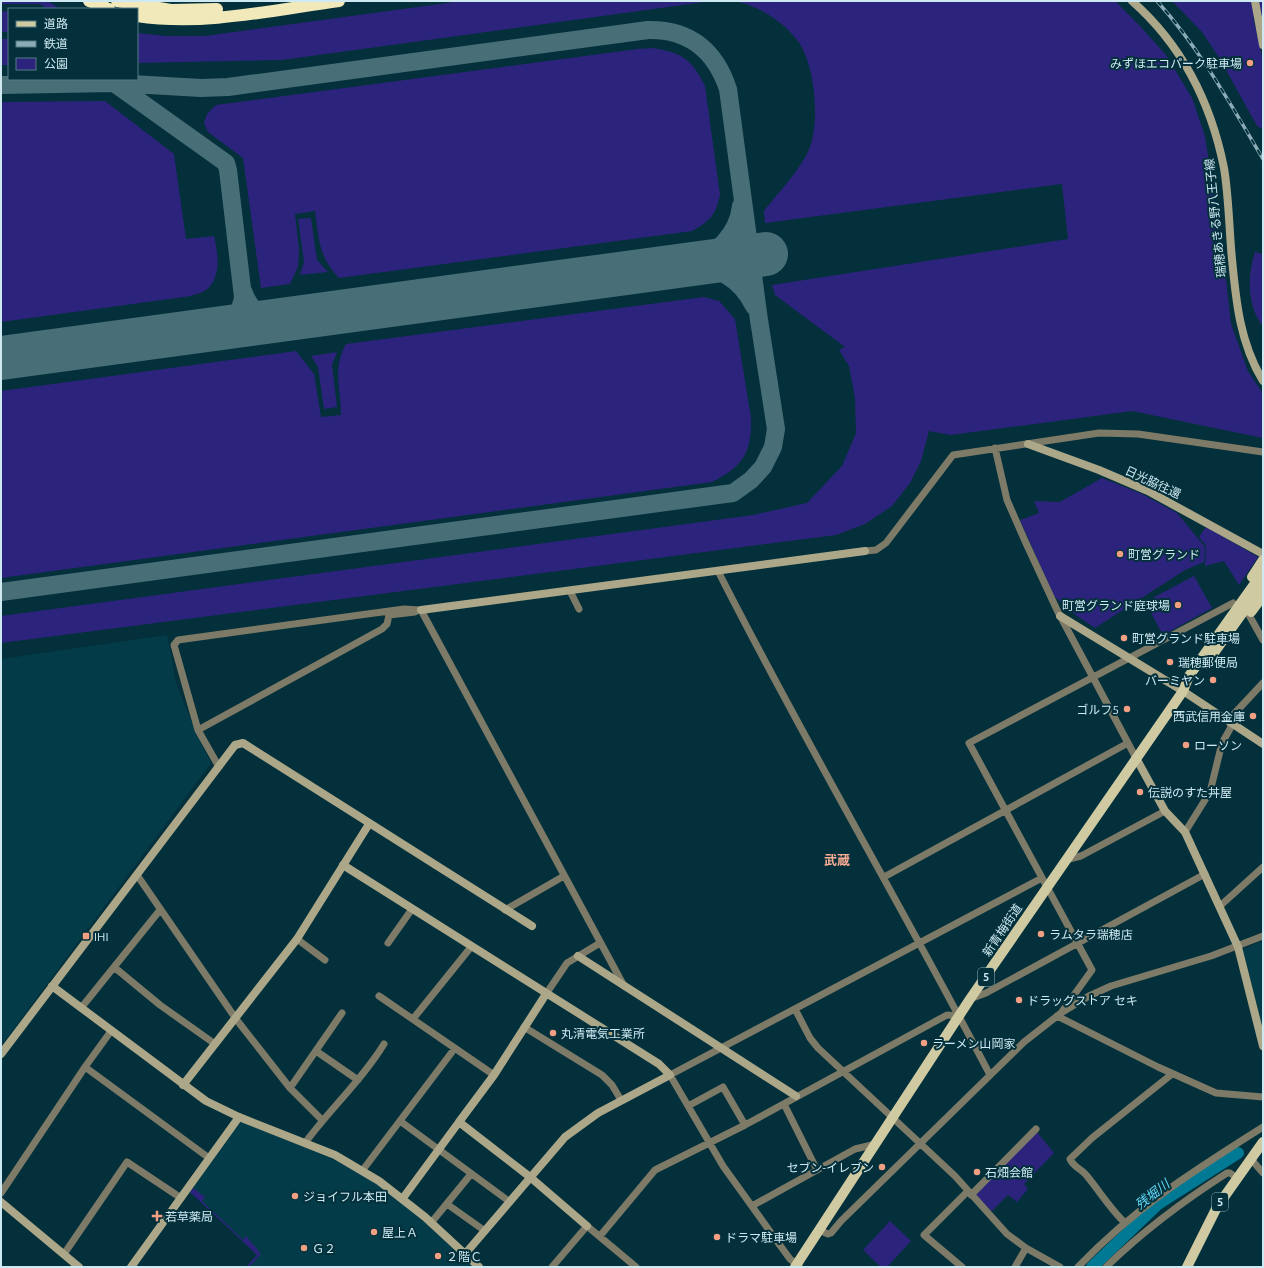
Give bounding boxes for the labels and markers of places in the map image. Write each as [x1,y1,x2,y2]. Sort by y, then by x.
place label: みずほエコパーク駐車場 [1110,57,1242,70]
marker: みずほエコパーク駐車場 [1245,58,1255,68]
place label: 町営グランド [1128,548,1200,561]
marker: 町営グランド [1115,549,1125,559]
place label: 町営グランド庭球場 [1062,599,1170,612]
marker: 町営グランド庭球場 [1173,600,1183,610]
place label: 町営グランド駐車場 [1132,632,1240,645]
marker: 町営グランド駐車場 [1119,633,1129,643]
place label: 瑞穂郵便局 [1178,656,1238,669]
marker: 瑞穂郵便局 [1165,657,1175,667]
place label: バーミヤン [1145,674,1205,687]
marker: バーミヤン [1208,675,1218,685]
place label: ゴルフ5 [1076,703,1119,716]
marker: ゴルフ5 [1122,704,1132,714]
place label: 西武信用金庫 [1173,710,1245,723]
marker: 西武信用金庫 [1248,711,1258,721]
place label: ローソン [1194,739,1242,752]
marker: ローソン [1181,740,1191,750]
place label: 伝説のすた丼屋 [1148,786,1232,799]
marker: 伝説のすた丼屋 [1135,787,1145,797]
place label: ラムタラ瑞穂店 [1049,928,1133,941]
marker: ラムタラ瑞穂店 [1036,929,1046,939]
place label: IHI [94,930,109,943]
marker: IHI [81,931,91,941]
place label: ドラッグストア セキ [1027,994,1138,1007]
marker: ドラッグストア セキ [1014,995,1024,1005]
place label: 丸清電気工業所 [561,1027,645,1040]
marker: 丸清電気工業所 [548,1028,558,1038]
place label: ラーメン山岡家 [932,1037,1016,1050]
marker: ラーメン山岡家 [919,1038,929,1048]
place label: セブン-イレブン [787,1161,874,1174]
marker: セブン-イレブン [877,1162,887,1172]
place label: 石畑会館 [985,1166,1033,1179]
marker: 石畑会館 [972,1167,982,1177]
place label: ジョイフル本田 [303,1190,387,1203]
marker: ジョイフル本田 [290,1191,300,1201]
place label: 若草薬局 [165,1210,213,1223]
marker: 若草薬局 [152,1211,162,1221]
place label: 屋上Ａ [382,1226,418,1239]
marker: 屋上Ａ [369,1227,379,1237]
place label: ドラマ駐車場 [725,1231,797,1244]
marker: ドラマ駐車場 [712,1232,722,1242]
place label: Ｇ２ [312,1242,336,1255]
marker: Ｇ２ [299,1243,309,1253]
place label: ２階Ｃ [446,1250,482,1263]
marker: ２階Ｃ [433,1251,443,1261]

